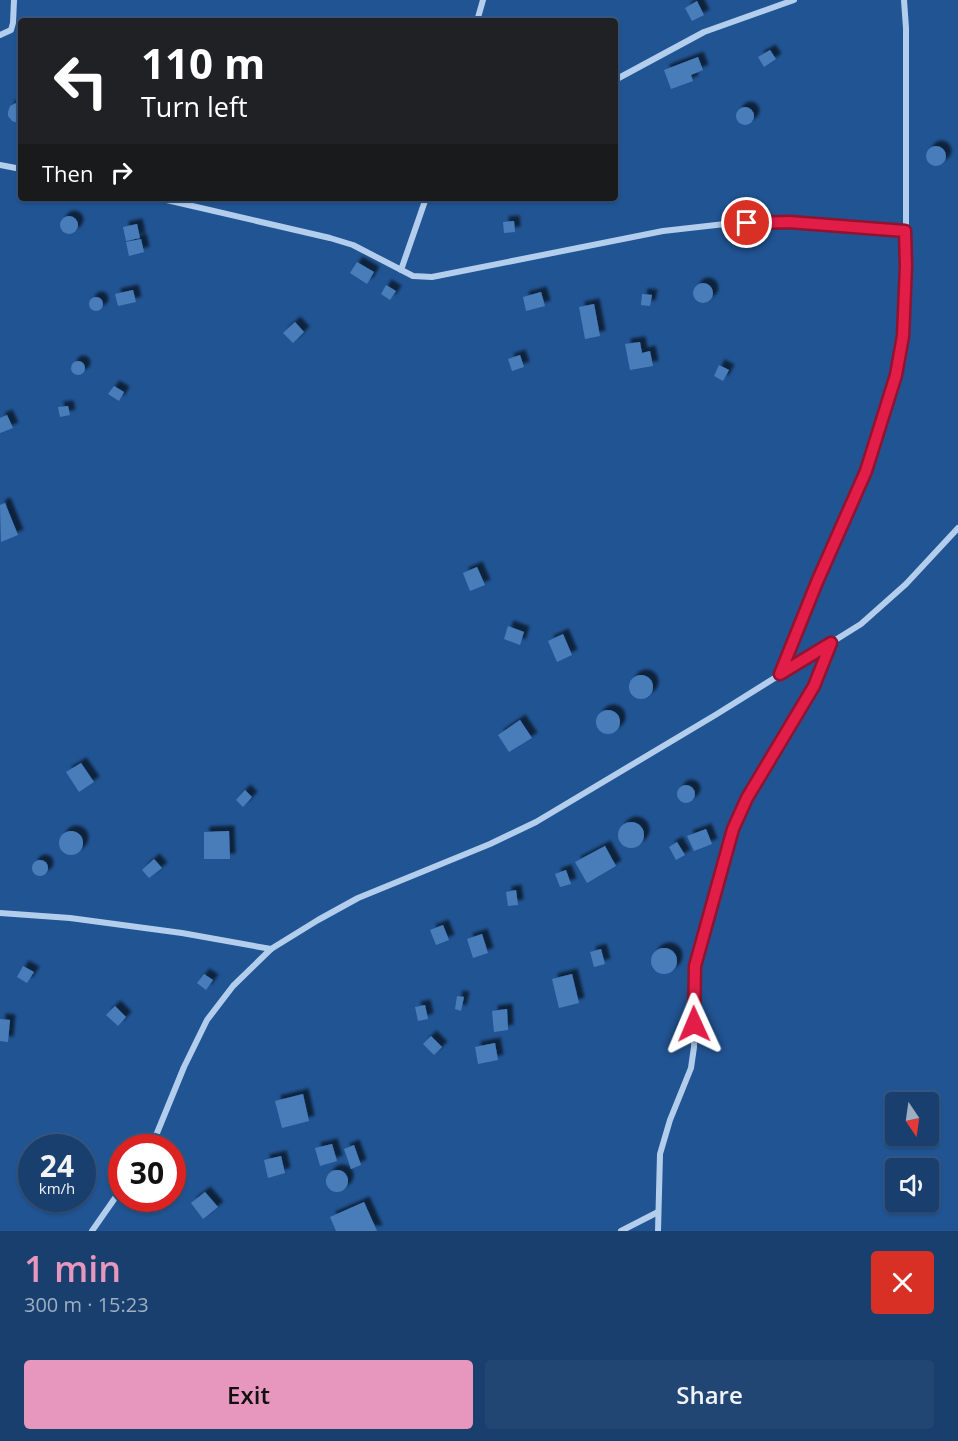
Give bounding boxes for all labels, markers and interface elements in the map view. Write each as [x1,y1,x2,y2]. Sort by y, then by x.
text: 110 m [141,34,265,91]
icon: left [42,42,120,120]
text: Turn left [141,88,248,125]
icon: right [105,156,138,189]
text: Then [42,158,93,188]
pin [721,197,772,248]
icon: arrive [730,206,763,239]
position arrow [662,992,726,1056]
north arrow [885,1092,939,1146]
map controls [885,1092,939,1212]
speed limit sign: 30 [108,1134,186,1212]
text: 24 [40,1145,74,1186]
button: sound [885,1158,939,1212]
text: km/h [39,1178,75,1198]
text: 1 min [24,1244,121,1293]
button: close [871,1251,934,1314]
text: 300 m · 15:23 [24,1291,149,1318]
button: Exit [24,1360,473,1429]
button: Share [485,1360,934,1429]

